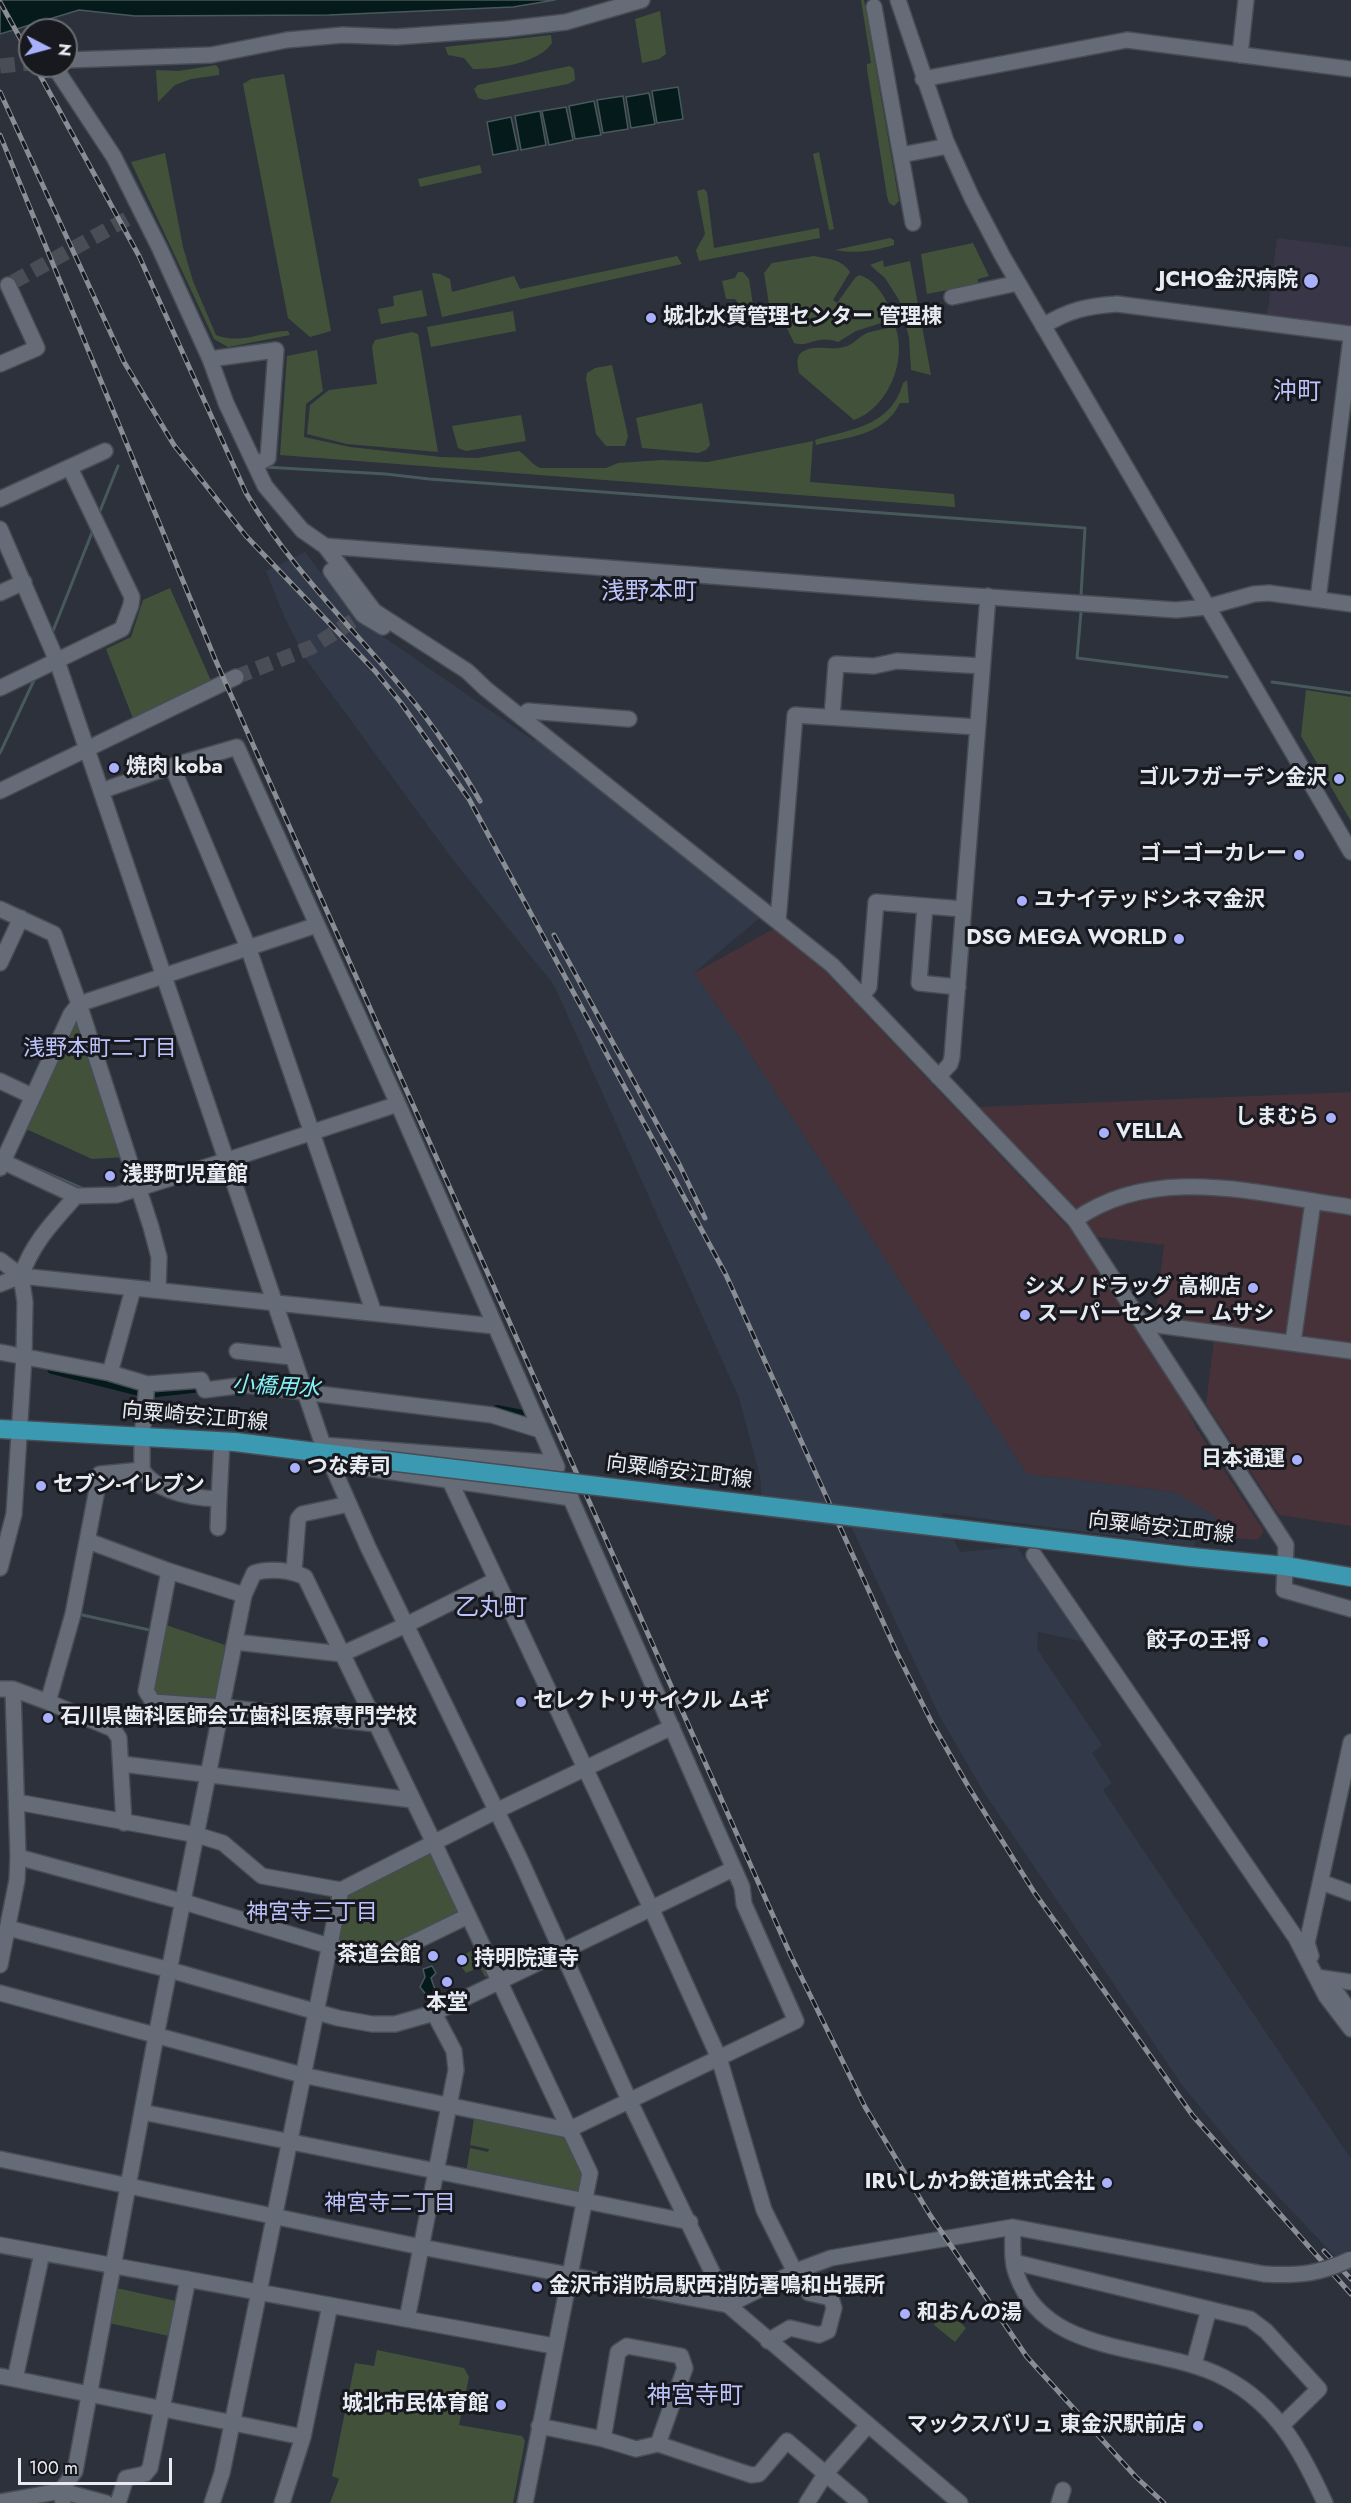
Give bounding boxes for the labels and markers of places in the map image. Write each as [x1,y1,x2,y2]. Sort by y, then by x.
place label: JCHO金沢病院 [1159,268,1298,294]
marker: JCHO金沢病院 [1302,272,1320,290]
place label: 城北水質管理センター 管理棟 [663,305,942,331]
marker: 城北水質管理センター 管理棟 [644,311,658,325]
place label: 焼肉 koba [126,755,223,781]
marker: 焼肉 koba [107,761,121,775]
place label: ゴルフガーデン金沢 [1138,766,1327,792]
marker: ゴルフガーデン金沢 [1332,772,1346,786]
place label: ゴーゴーカレー [1140,842,1287,868]
marker: ゴーゴーカレー [1292,848,1306,862]
place label: ユナイテッドシネマ金沢 [1034,888,1265,914]
marker: ユナイテッドシネマ金沢 [1015,894,1029,908]
place label: DSG MEGA WORLD [966,926,1167,952]
marker: DSG MEGA WORLD [1172,932,1186,946]
place label: しまむら [1235,1105,1319,1131]
marker: しまむら [1324,1111,1338,1125]
place label: VELLA [1116,1120,1182,1146]
marker: VELLA [1097,1126,1111,1140]
place label: 浅野町児童館 [122,1163,248,1189]
marker: 浅野町児童館 [103,1169,117,1183]
place label: シメノドラッグ 高柳店 [1025,1275,1241,1301]
marker: シメノドラッグ 高柳店 [1246,1281,1260,1295]
place label: スーパーセンター ムサシ [1037,1302,1274,1328]
marker: スーパーセンター ムサシ [1018,1308,1032,1322]
place label: 日本通運 [1201,1447,1285,1473]
marker: 日本通運 [1290,1453,1304,1467]
place label: つな寿司 [307,1455,391,1481]
marker: つな寿司 [288,1461,302,1475]
place label: セブン-イレブン [53,1473,205,1499]
marker: セブン-イレブン [34,1479,48,1493]
place label: 餃子の王将 [1146,1629,1251,1655]
marker: 餃子の王将 [1256,1635,1270,1649]
place label: セレクトリサイクル ムギ [533,1689,770,1715]
marker: セレクトリサイクル ムギ [514,1695,528,1709]
place label: 石川県歯科医師会立歯科医療専門学校 [60,1705,417,1731]
marker: 石川県歯科医師会立歯科医療専門学校 [41,1711,55,1725]
place label: 茶道会館 [337,1943,421,1969]
place label: 持明院蓮寺 [474,1947,579,1973]
marker: 茶道会館 [426,1949,440,1963]
marker: 持明院蓮寺 [455,1953,469,1967]
marker: 本堂 [440,1975,454,1989]
place label: 本堂 [426,1991,468,2017]
place label: IRいしかわ鉄道株式会社 [865,2170,1095,2196]
marker: IRいしかわ鉄道株式会社 [1100,2176,1114,2190]
place label: 金沢市消防局駅西消防署鳴和出張所 [549,2274,885,2300]
marker: 金沢市消防局駅西消防署鳴和出張所 [530,2280,544,2294]
place label: 和おんの湯 [917,2301,1022,2327]
marker: 和おんの湯 [898,2307,912,2321]
place label: 城北市民体育館 [342,2392,489,2418]
marker: 城北市民体育館 [494,2398,508,2412]
place label: マックスバリュ 東金沢駅前店 [907,2413,1186,2439]
marker: マックスバリュ 東金沢駅前店 [1191,2419,1205,2433]

